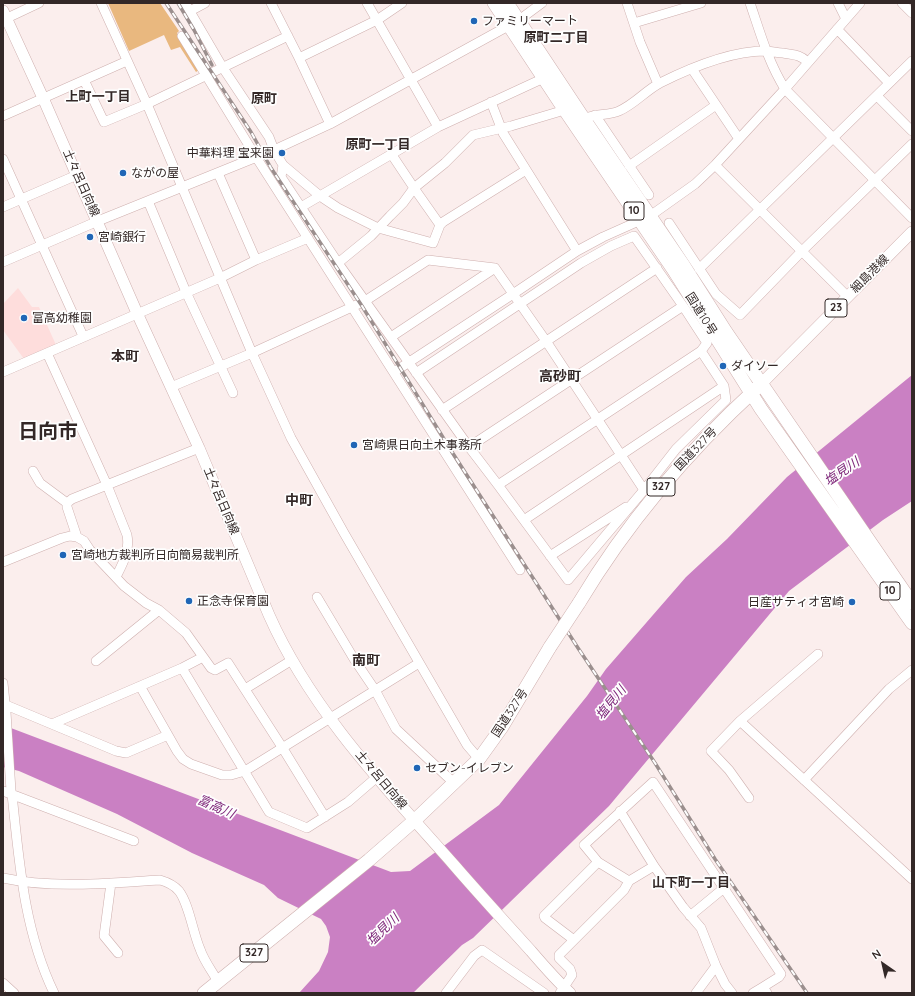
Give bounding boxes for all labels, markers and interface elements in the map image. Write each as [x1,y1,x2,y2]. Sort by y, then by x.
place label: ファミリーマート [482,14,578,28]
marker: ファミリーマート [469,16,479,26]
district label: 原町二丁目 [524,30,588,46]
district label: 上町一丁目 [66,89,130,105]
district label: 原町 [251,91,277,107]
district label: 原町一丁目 [346,137,410,153]
place label: 中華料理 宝来園 [187,146,274,160]
street label: 土々呂日向線 [60,147,102,219]
marker: 中華料理 宝来園 [277,148,287,158]
place label: ながの屋 [131,166,179,180]
marker: ながの屋 [118,168,128,178]
road number: 10 [624,202,644,220]
place label: 宮崎銀行 [98,230,146,244]
marker: 宮崎銀行 [85,232,95,242]
street label: 細島港線 [848,252,892,296]
street label: 国道10号 [682,290,720,338]
road number: 23 [825,299,847,317]
place label: 富高幼稚園 [32,311,92,325]
marker: 富高幼稚園 [19,313,29,323]
district label: 本町 [111,349,139,365]
place label: ダイソー [731,359,779,373]
marker: ダイソー [718,361,728,371]
district label: 高砂町 [539,369,581,385]
district label: 日向市 [18,420,78,444]
street label: 国道327号 [672,424,720,474]
place label: 宮崎県日向土木事務所 [362,438,482,452]
marker: 宮崎県日向土木事務所 [349,440,359,450]
water label: 塩見川 [821,455,863,489]
street label: 土々呂日向線 [200,465,242,537]
road number: 327 [647,478,675,496]
district label: 中町 [285,493,313,509]
place label: 宮崎地方裁判所日向簡易裁判所 [71,548,239,562]
marker: 宮崎地方裁判所日向簡易裁判所 [58,550,68,560]
road number: 10 [880,582,900,600]
place label: 正念寺保育園 [197,594,269,608]
place label: 日産サティオ宮崎 [748,595,844,609]
marker: 正念寺保育園 [184,596,194,606]
marker: 日産サティオ宮崎 [847,597,857,607]
district label: 南町 [352,653,380,669]
water label: 塩見川 [593,683,629,723]
street label: 国道327号 [489,686,531,740]
street label: 土々呂日向線 [352,748,410,812]
place label: セブン-イレブン [425,761,514,775]
marker: セブン-イレブン [412,763,422,773]
water label: 富高川 [195,792,237,822]
district label: 山下町一丁目 [652,875,730,891]
water label: 塩見川 [364,911,402,949]
road number: 327 [240,944,268,962]
north arrow [863,944,903,984]
text: N [869,946,884,962]

